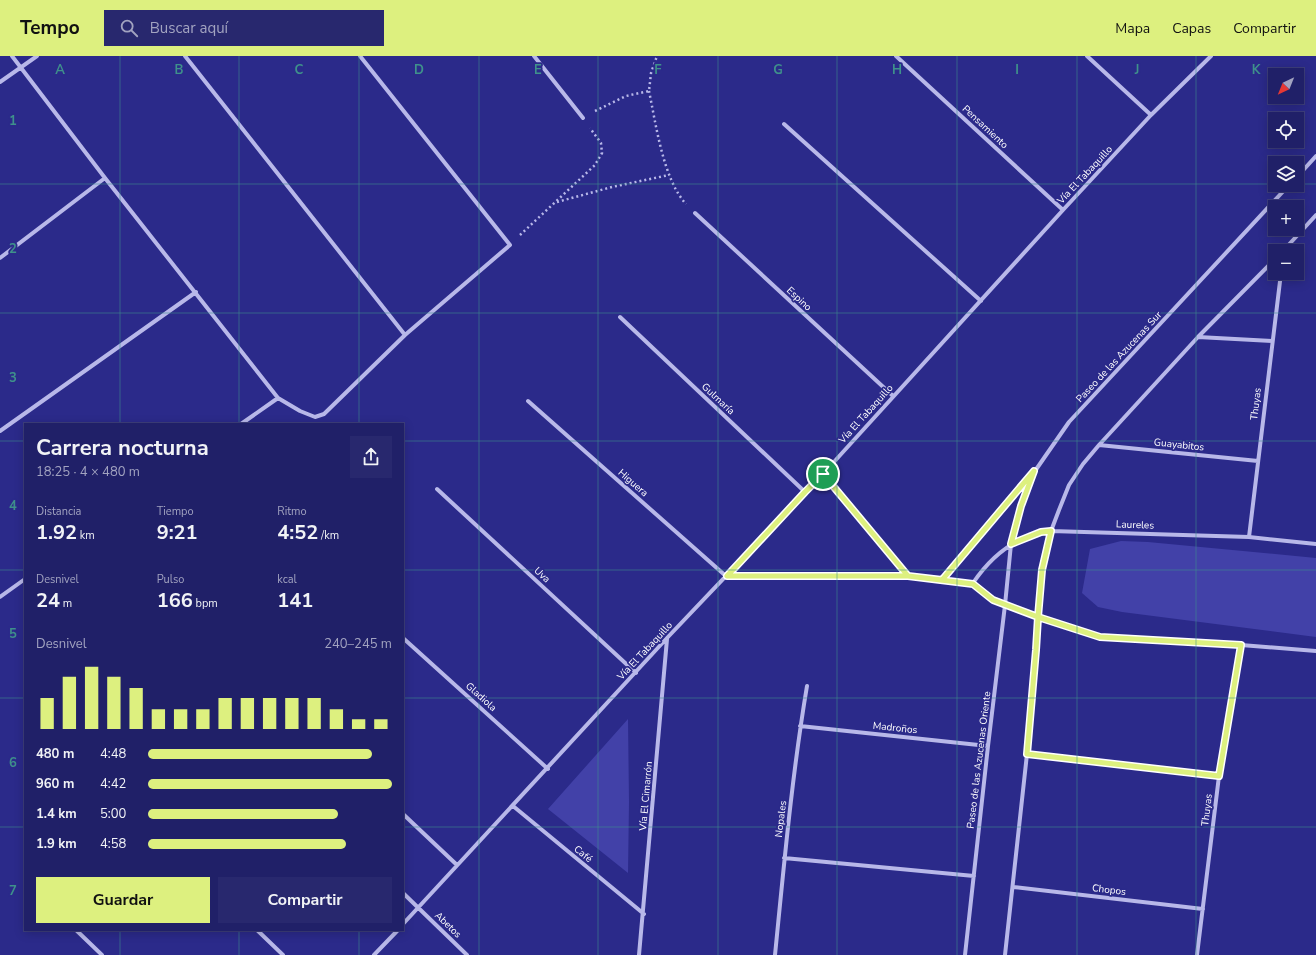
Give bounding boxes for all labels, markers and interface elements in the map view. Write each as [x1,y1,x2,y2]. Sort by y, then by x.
search box [104,10,384,46]
text: Tempo [20,15,80,41]
icon: search [118,17,140,39]
text: Buscar aquí [150,18,228,38]
text: Mapa [1115,19,1150,38]
text: Capas [1172,19,1211,38]
text: Compartir [1233,19,1296,38]
text: A [55,61,65,79]
text: B [175,61,184,79]
text: C [295,61,304,79]
text: D [414,61,424,79]
text: E [534,61,542,79]
text: F [654,61,662,79]
text: G [773,61,783,79]
text: H [892,61,902,79]
text: I [1015,61,1019,79]
text: J [1134,61,1139,79]
text: K [1252,61,1261,79]
north arrow [1268,68,1304,104]
map controls [1268,68,1304,280]
street label: Pensamiento [959,102,1011,152]
text: 1 [9,112,17,130]
button: locate [1268,112,1304,148]
street label: Vía El Tabaquillo [1054,142,1116,208]
button: layers [1268,156,1304,192]
button: + [1268,200,1304,236]
text: 2 [9,240,17,258]
button: − [1268,244,1304,280]
street label: Espino [783,284,815,315]
street label: Paseo de las Azucenas Sur [1073,308,1165,406]
text: 3 [9,369,17,387]
street label: Gulmaría [698,380,738,418]
street label: Vía El Tabaquillo [835,381,897,447]
street label: Thuyas [1247,387,1265,421]
text: Carrera nocturna [36,433,209,463]
street label: Guayabitos [1153,435,1205,455]
button: share [350,436,392,478]
pin [806,457,840,491]
text: 18:25 · 4 × 480 m [36,463,140,481]
icon: arrive [812,463,834,485]
street label: Higuera [615,466,651,500]
text: 4 [9,497,17,515]
text: Distancia [36,504,81,519]
text: Tiempo [157,504,194,519]
text: Ritmo [277,504,307,519]
street label: Laureles [1116,517,1155,533]
text: 1.92 [36,519,77,546]
text: 9:21 [157,519,198,546]
text: 4:52 [277,519,318,546]
text: km [77,528,95,543]
text: /km [318,528,339,543]
street label: Uva [531,564,553,586]
text: Desnivel [36,572,79,587]
text: Pulso [157,572,184,587]
text: kcal [277,572,297,587]
text: 24 [36,587,60,614]
text: 166 [157,587,193,614]
text: 141 [277,587,313,614]
text: m [60,596,72,611]
text: bpm [193,596,218,611]
street label: Vía El Tabaquillo [614,618,676,684]
text: 5 [9,625,17,643]
text: Desnivel [36,635,87,653]
text: 240–245 m [324,635,392,653]
street label: Gladiola [462,679,500,715]
street label: Paseo de las Azucenas Oriente [964,691,994,829]
street label: Madroños [872,719,918,737]
text: 480 m [36,745,74,763]
text: 4:48 [100,745,126,763]
text: 6 [9,754,17,772]
street label: Vía El Cimarrón [636,761,656,832]
text: 960 m [36,775,74,793]
text: 4:42 [100,775,126,793]
street label: Thuyas [1198,793,1216,827]
street label: Nopales [772,800,790,838]
text: 1.4 km [36,805,77,823]
text: 5:00 [100,805,126,823]
text: 1.9 km [36,835,77,853]
text: 4:58 [100,835,126,853]
street label: Café [571,842,595,866]
button: Guardar [36,877,210,923]
button: Compartir [218,877,392,923]
street label: Chopos [1091,881,1127,899]
text: 7 [9,882,17,900]
street label: Abetos [432,909,465,941]

